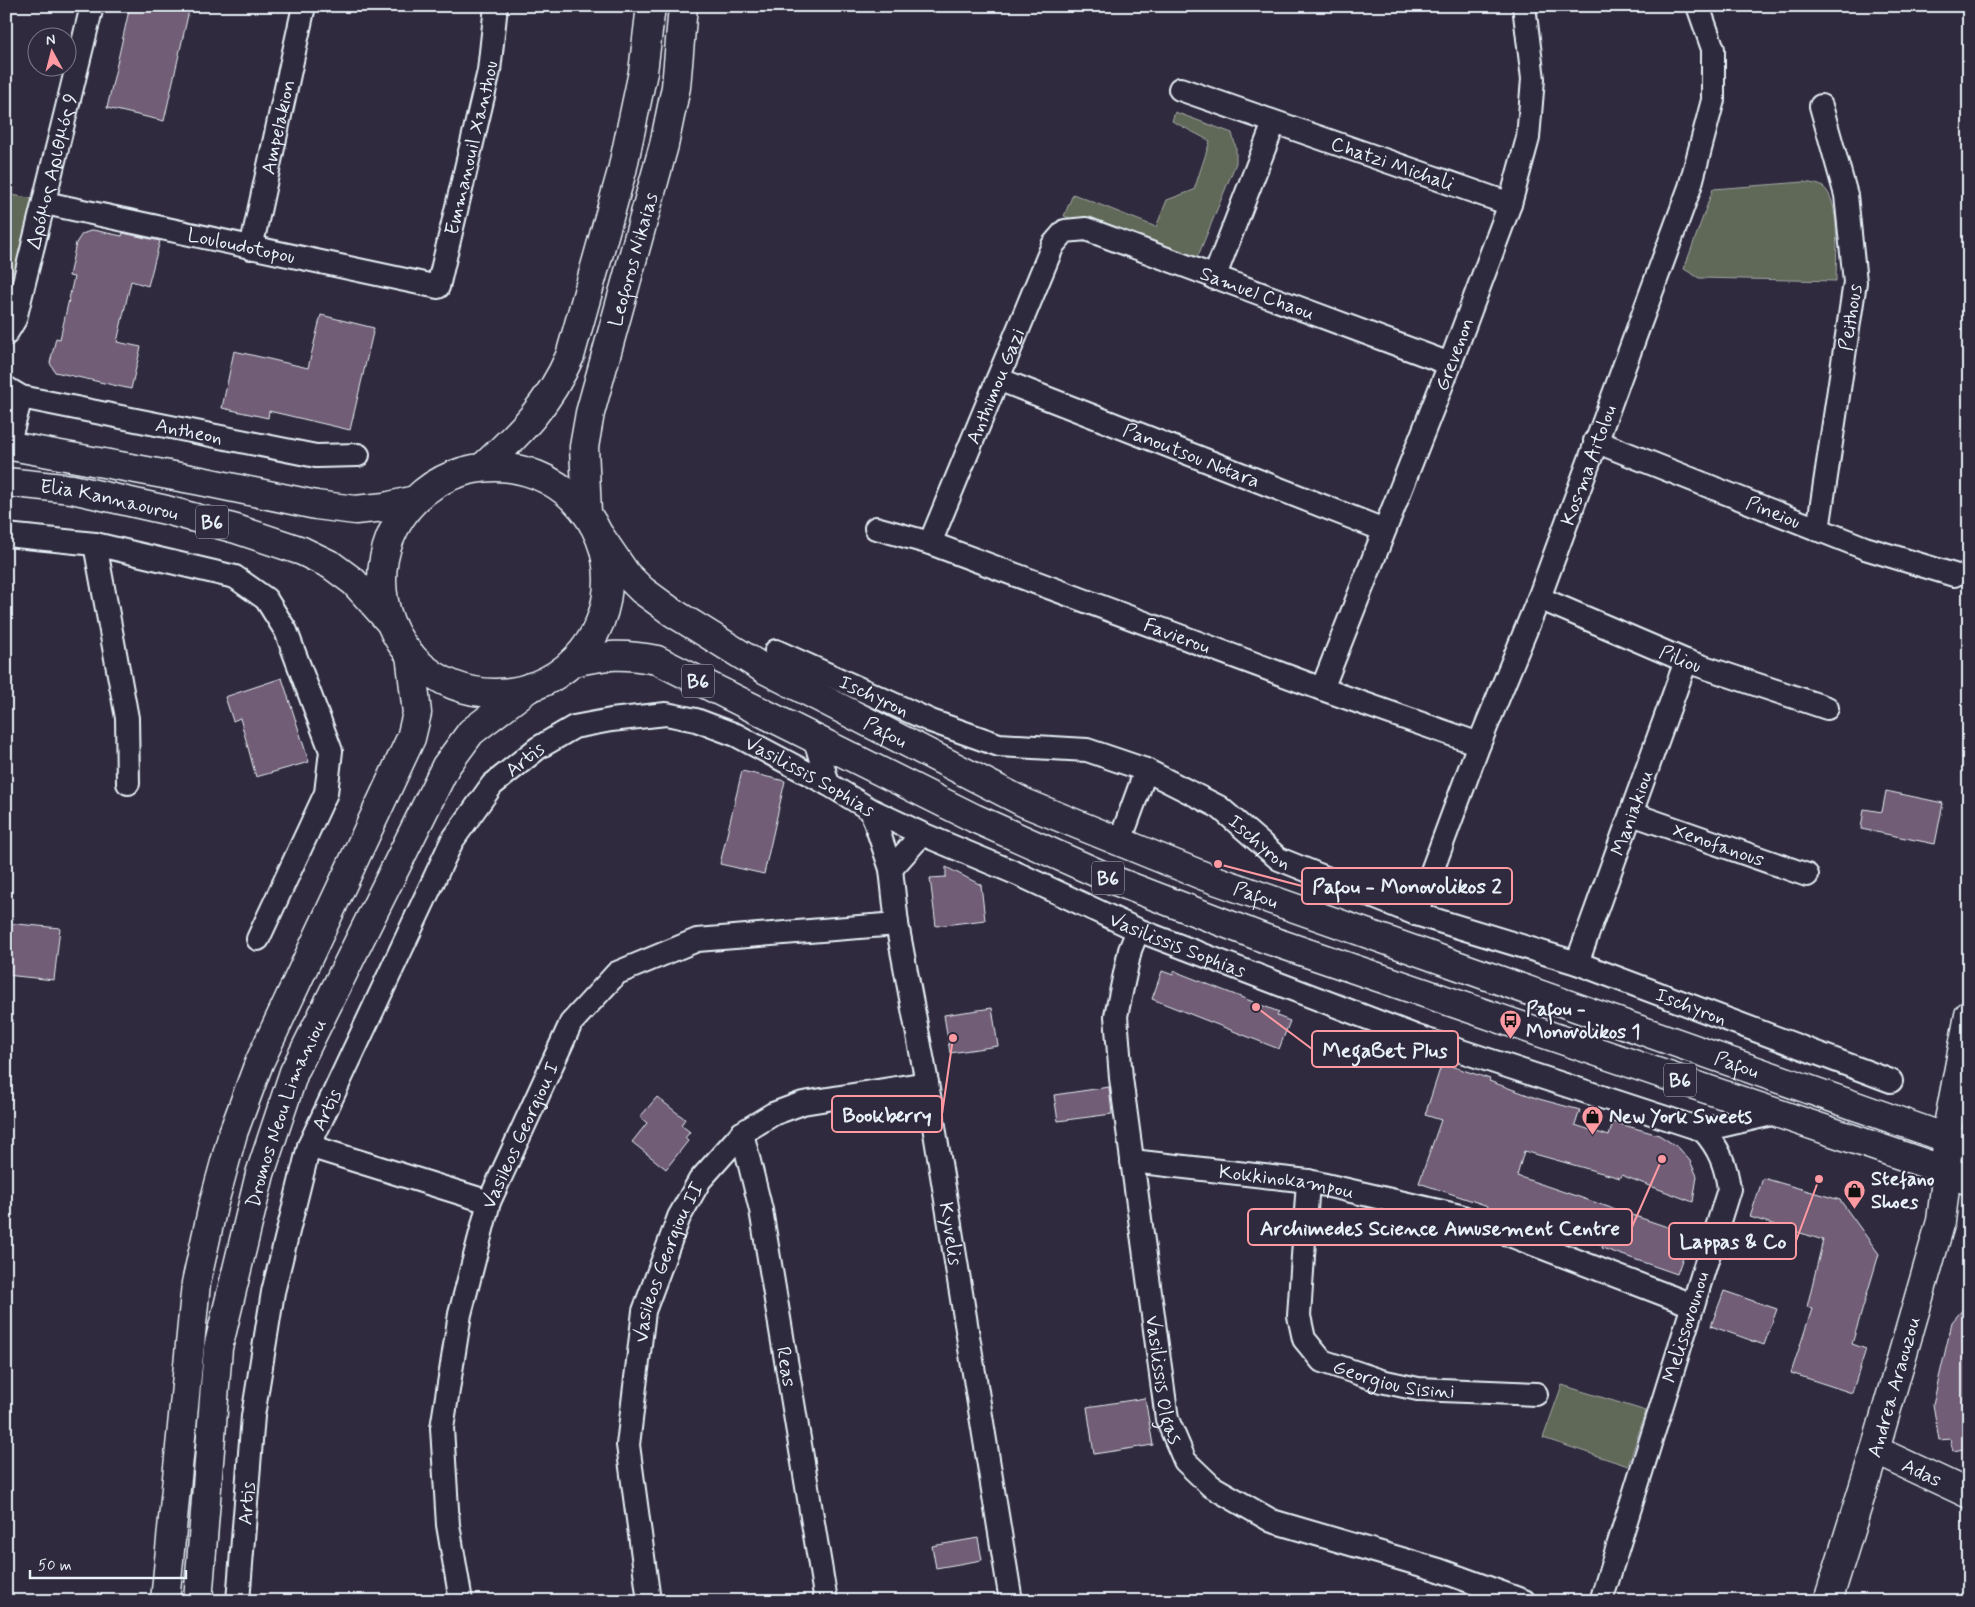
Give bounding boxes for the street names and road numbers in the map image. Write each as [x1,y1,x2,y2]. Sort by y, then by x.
street label: Emmanouil Xanthou [439,60,505,238]
street label: Ampelakion [256,77,302,177]
street label: Δρόμος Αριθμός 9 [21,91,85,252]
street label: Chatzi Michali [1327,131,1457,198]
street label: Leoforos Nikaias [602,189,665,330]
street label: Louloudotopou [185,222,298,271]
street label: Samuel Chaou [1196,260,1318,328]
street label: Peithous [1833,282,1870,353]
street label: Grevenon [1429,314,1481,395]
street label: Anthimou Gazi [960,324,1032,449]
street label: Kosma Aitolou [1555,401,1624,529]
street label: Antheon [153,412,225,452]
street label: Panoutsou Notara [1119,417,1264,495]
street label: Elia Kannaourou [39,474,182,528]
street label: Pineiou [1742,490,1804,536]
road number: B6 [196,506,228,538]
street label: Favierou [1140,612,1214,661]
street label: Piliou [1655,639,1705,680]
road number: B6 [682,664,714,698]
street label: Ischyron [835,669,913,724]
street label: Pafou [859,710,911,755]
street label: Vasilissis Sophias [740,730,880,824]
street label: Artis [500,736,551,784]
street label: Maniakiou [1605,766,1661,860]
street label: Ischyron [1222,809,1294,877]
street label: Xenofanous [1669,817,1768,874]
road number: B6 [1092,861,1124,894]
street label: Pafou [1230,875,1281,916]
street label: Vasilissis Sophias [1104,906,1250,985]
street label: Ischyron [1651,982,1730,1033]
street label: Dromos Neou Limaniou [240,1014,334,1210]
street label: Pafou [1711,1045,1762,1086]
street label: Vasileos Georgiou I [476,1058,566,1214]
road number: B6 [1664,1064,1696,1096]
street label: Artis [306,1085,349,1135]
street label: Kokkinokampou [1217,1159,1357,1206]
street label: Vasileos Georgiou II [628,1177,711,1344]
street label: Kyvelis [932,1200,968,1268]
street label: Melissovounou [1657,1268,1716,1386]
street label: Andrea Araouzou [1861,1313,1928,1461]
street label: Vasilissis Olgas [1138,1314,1188,1449]
street label: Reas [769,1345,802,1389]
street label: Georgiou Sisini [1329,1354,1455,1406]
street label: Adas [1897,1452,1946,1494]
street label: Artis [232,1481,263,1526]

